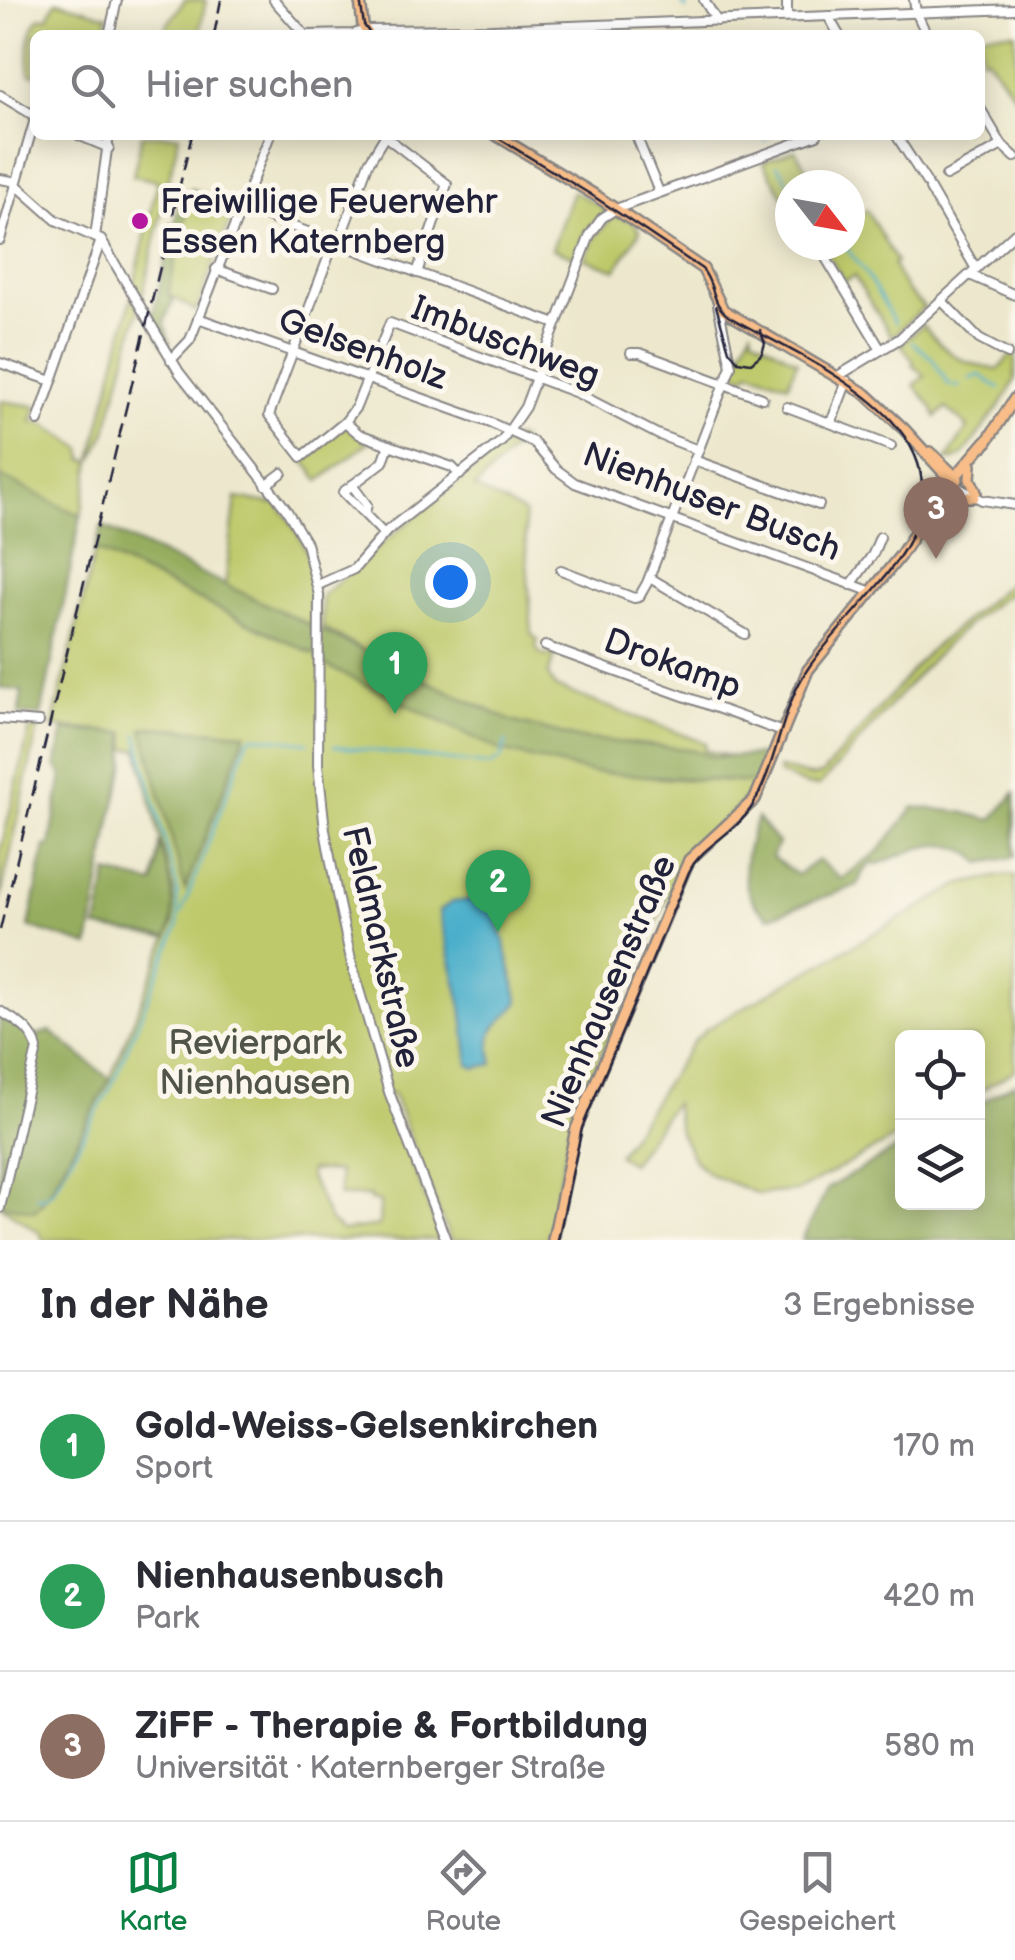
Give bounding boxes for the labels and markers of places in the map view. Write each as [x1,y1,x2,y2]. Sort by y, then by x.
place label: Freiwillige Feuerwehr Essen Katernberg [160,181,498,264]
marker: Freiwillige Feuerwehr Essen Katernberg [129,210,151,232]
pin: 3 [904,476,968,559]
pin: 1 [362,632,428,714]
pin: 2 [466,850,530,932]

